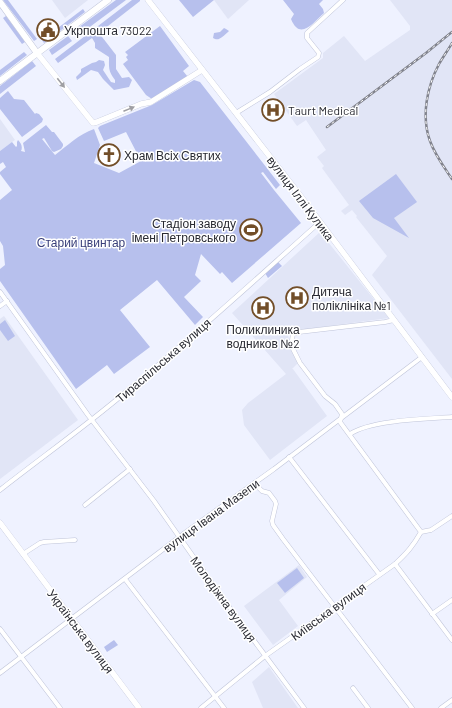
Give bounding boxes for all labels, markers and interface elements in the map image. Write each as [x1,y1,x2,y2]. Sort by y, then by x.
public building icon: Укрпошта 73022 [35,17,61,43]
place label: Укрпошта 73022 [64,23,152,38]
one-way arrow [57,78,66,89]
hospital icon: Taurt Medical [260,97,286,123]
place label: Taurt Medical [288,103,358,117]
one-way arrow [123,106,135,112]
church icon: Храм Всіх Святих [96,142,122,168]
place label: Храм Всіх Святих [124,148,221,163]
street label: вулиця Іллі Кулика [264,153,338,244]
place label: Стадіон заводу імені Петровського [132,216,236,245]
sports icon: Стадіон заводу імені Петровського [238,217,264,243]
park label: Старий цвинтар [37,235,126,250]
place label: Дитяча поліклініка №1 [312,284,391,312]
hospital icon: Дитяча поліклініка №1 [284,285,310,311]
hospital icon: Поликлиника водников №2 [250,295,276,321]
street label: Тираспільська вулиця [113,315,214,406]
place label: Поликлиника водников №2 [226,322,300,351]
street label: вулиця Івана Мазепи [160,475,262,555]
street label: Молодіжна вулиця [187,553,260,645]
street label: Київська вулиця [288,579,369,644]
street label: Українська вулиця [44,586,117,676]

